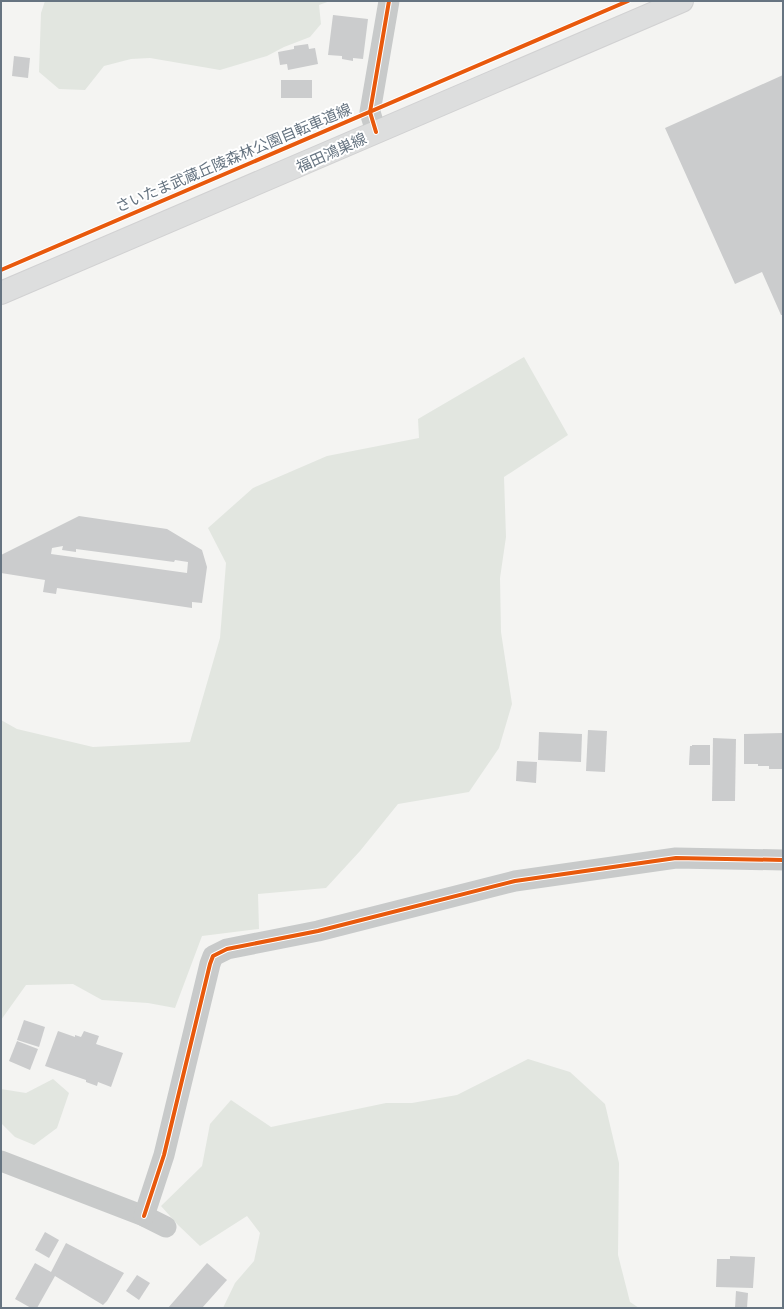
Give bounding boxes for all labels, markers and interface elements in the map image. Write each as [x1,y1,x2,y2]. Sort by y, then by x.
street label: さいたま武蔵丘陵森林公園自転車道線 [112,99,354,215]
street label: 福田鴻巣線 [293,129,369,175]

